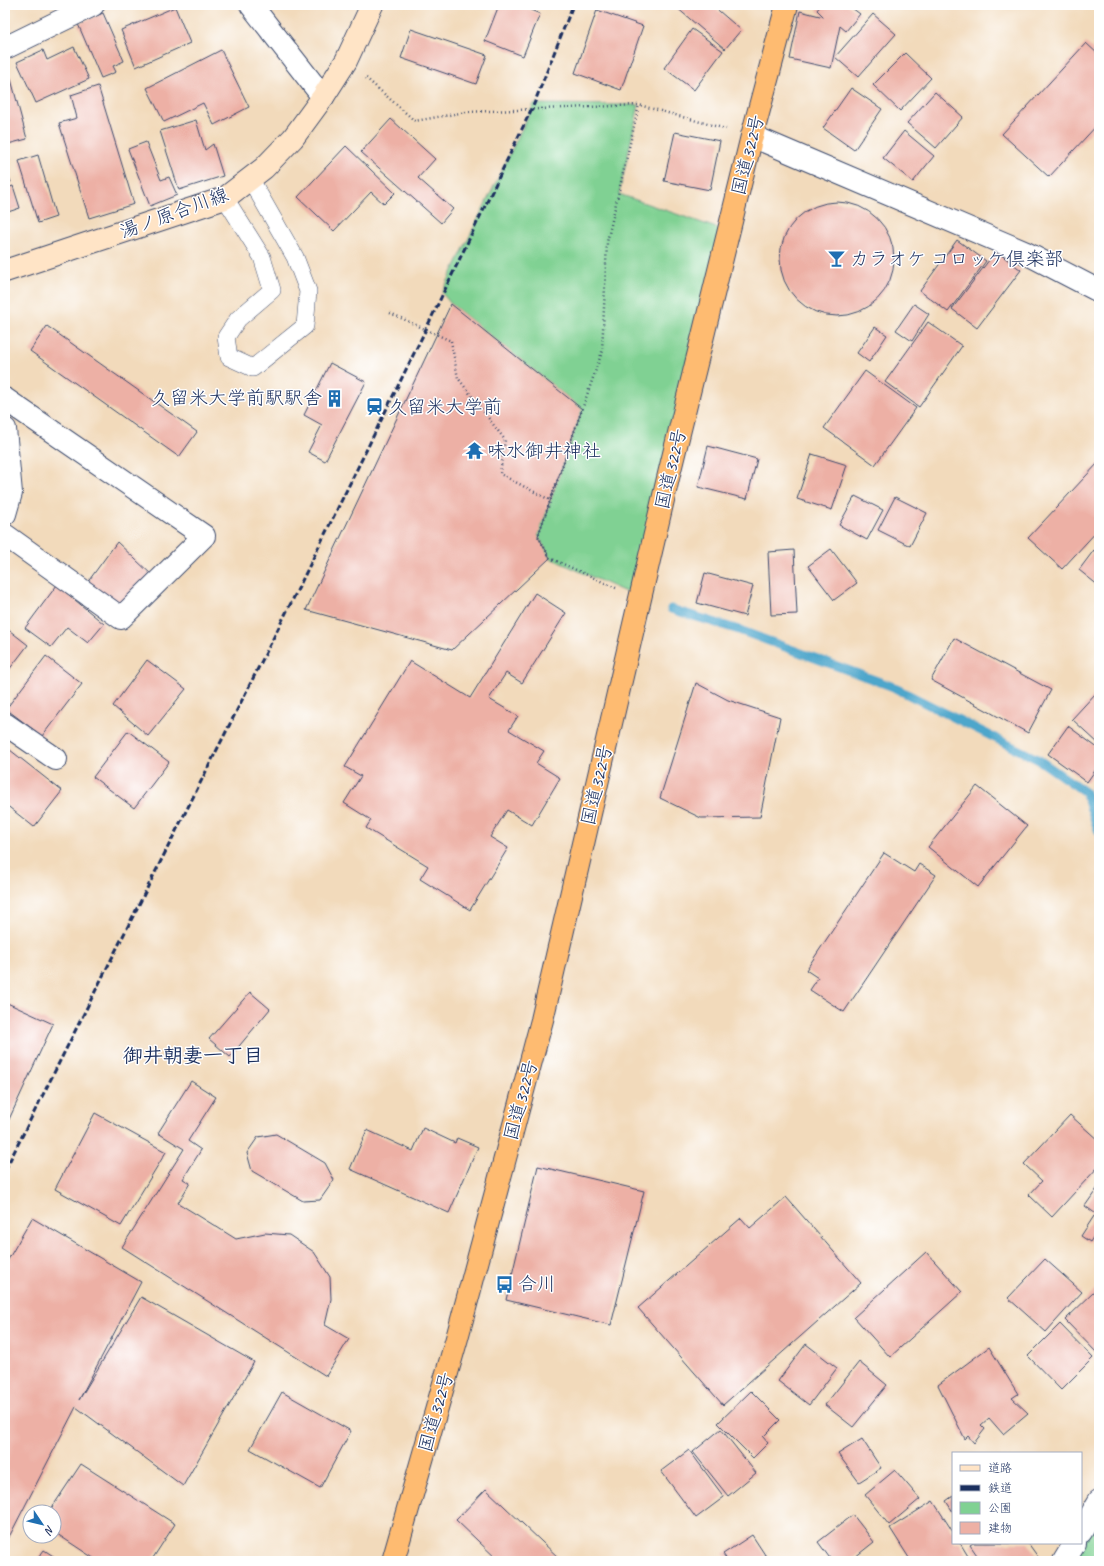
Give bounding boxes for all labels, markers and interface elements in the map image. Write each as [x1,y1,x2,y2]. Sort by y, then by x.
street label: 国道322号 [726,112,770,198]
street label: 湯ノ原合川線 [116,182,232,244]
place label: カラオケ コロッケ倶楽部 [850,247,1064,271]
bar icon: カラオケ コロッケ倶楽部 [827,249,847,269]
place label: 久留米大学前駅駅舎 [151,386,322,410]
building icon: 久留米大学前駅駅舎 [325,388,345,408]
place label: 久留米大学前 [388,395,502,419]
station icon: 久留米大学前 [365,397,385,417]
street label: 国道322号 [650,426,692,512]
place label: 味水御井神社 [487,439,601,463]
temple icon: 味水御井神社 [464,441,484,461]
street label: 国道322号 [576,742,618,828]
district label: 御井朝妻一丁目 [123,1043,263,1068]
street label: 国道322号 [499,1057,543,1143]
place label: 合川 [518,1272,556,1296]
bus stop icon: 合川 [495,1274,515,1294]
street label: 国道322号 [413,1369,459,1455]
legend [952,1452,1082,1544]
text: 道路 [988,1460,1012,1476]
text: 鉄道 [988,1480,1012,1496]
text: 公園 [988,1500,1012,1516]
north arrow [22,1504,62,1544]
text: 建物 [988,1520,1012,1536]
text: N [41,1523,58,1538]

